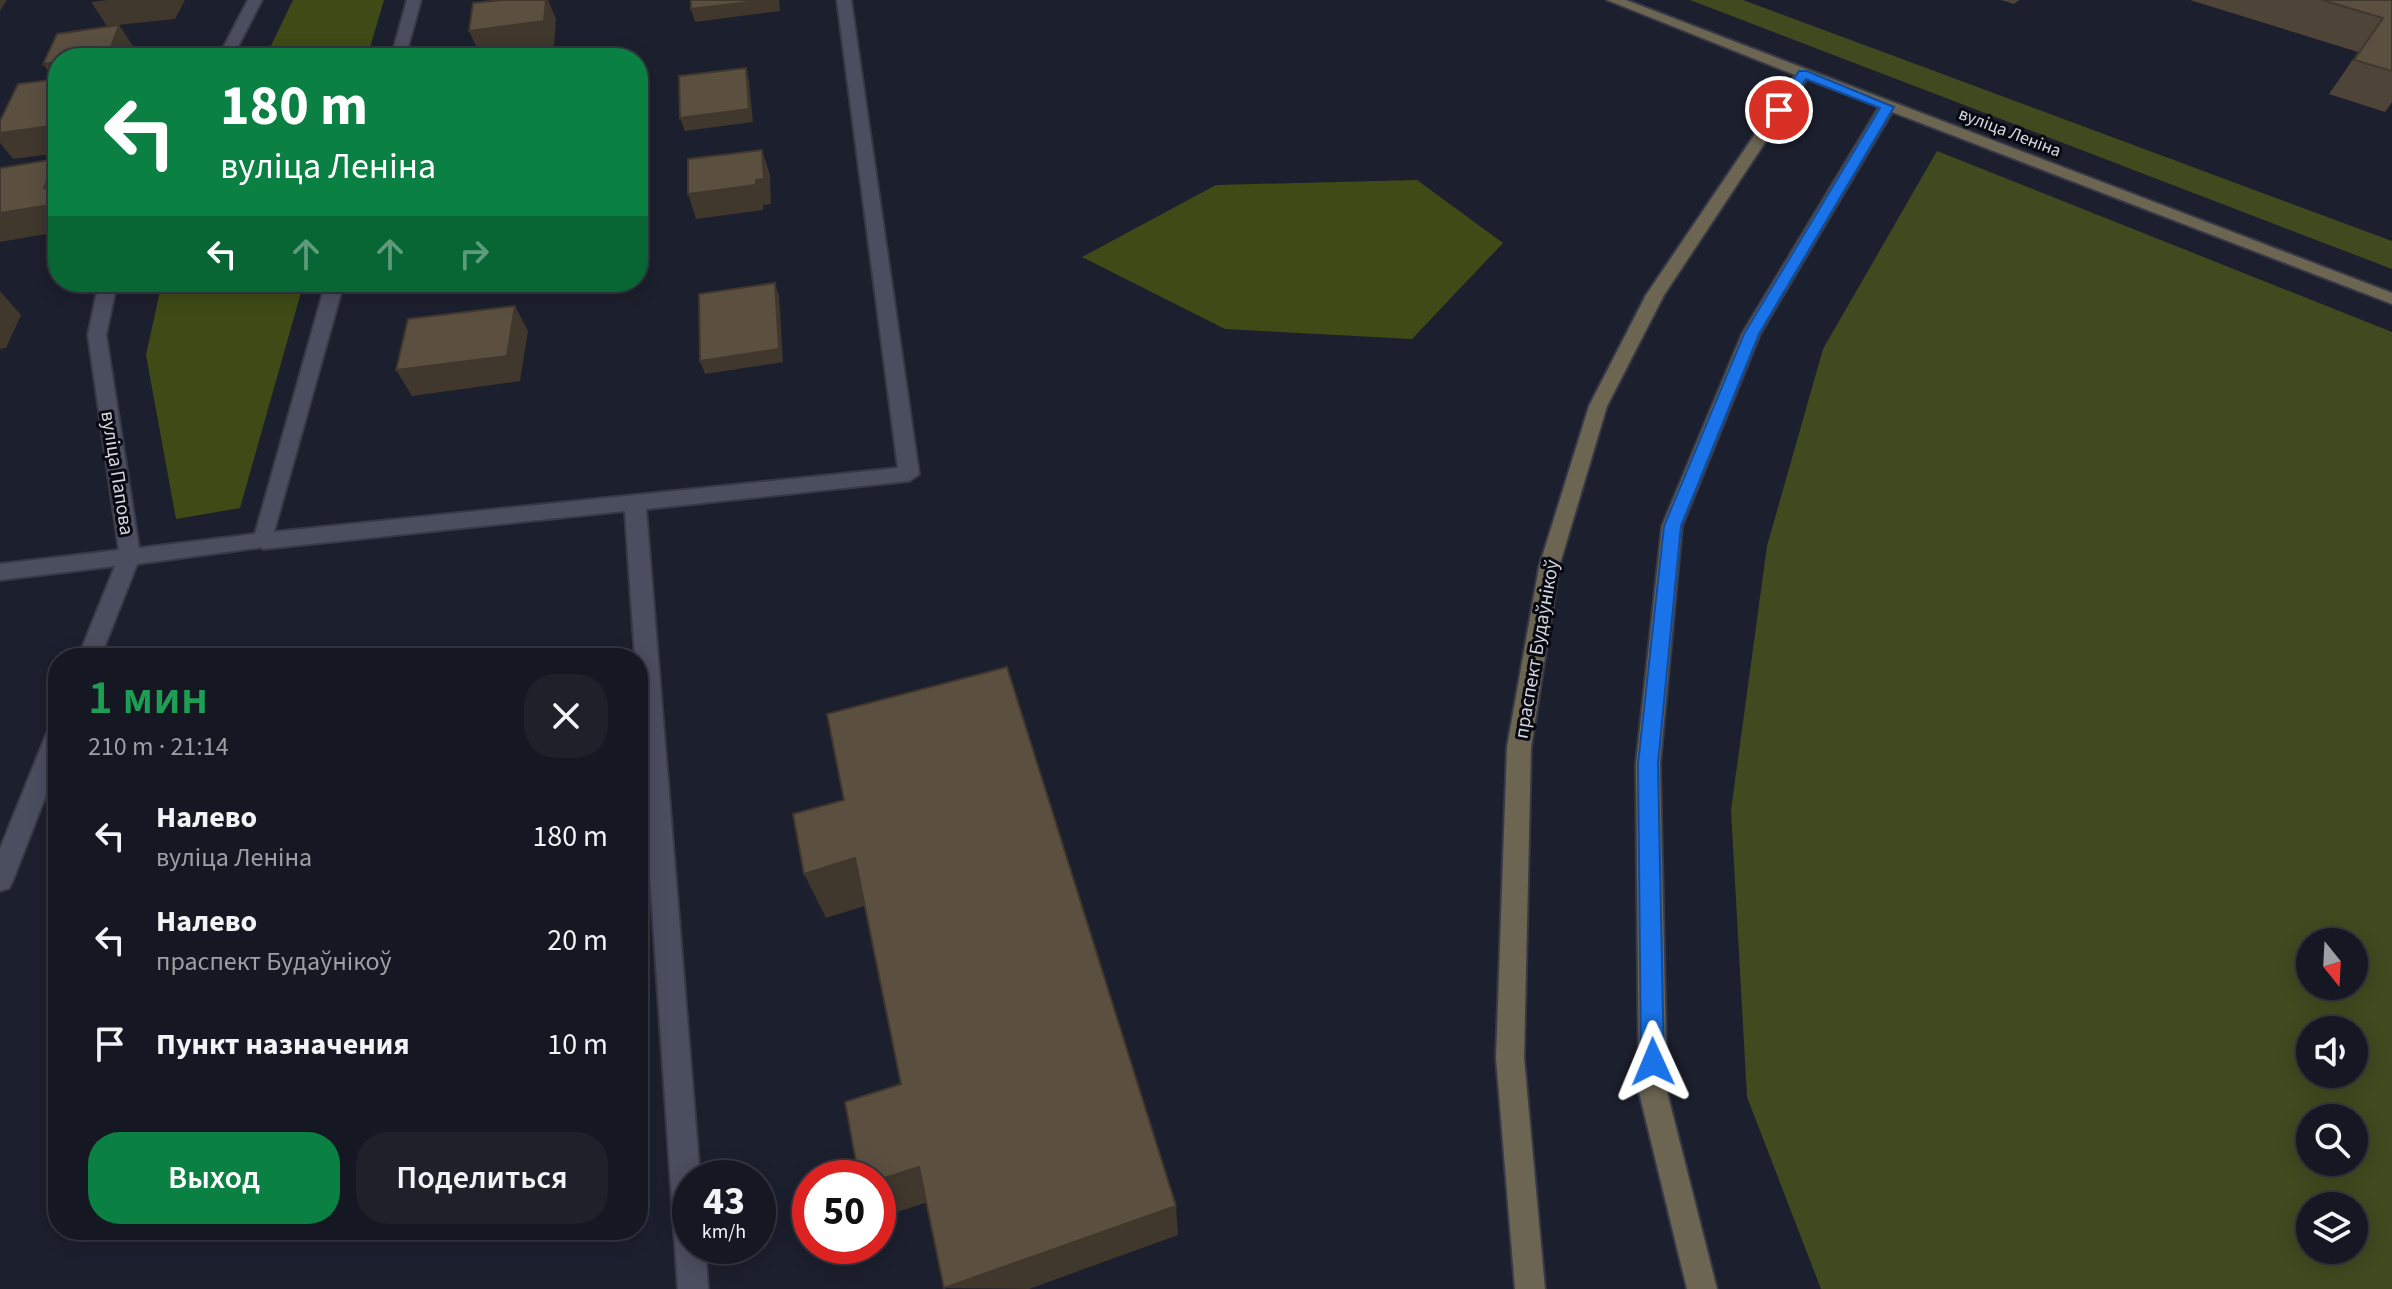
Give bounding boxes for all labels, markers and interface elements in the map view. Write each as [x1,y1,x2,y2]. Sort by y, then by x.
text: 180 m [220,67,368,146]
pin [1745,76,1813,144]
icon: left [88,80,192,184]
icon: arrive [1757,88,1801,132]
street label: вуліца Леніна [1955,101,2065,164]
text: вуліца Леніна [220,141,436,192]
icon: left [200,232,244,276]
icon: ahead [284,232,328,276]
icon: ahead [368,232,412,276]
icon: right [452,232,496,276]
street label: вуліца Папова [93,409,141,537]
street label: праспект Будаўнікоў [1507,557,1567,741]
text: 1 мин [88,664,208,732]
button: close [524,674,608,758]
text: 210 m · 21:14 [88,728,229,765]
text: Налево [156,796,257,839]
icon: left [88,814,132,858]
text: 180 m [532,815,608,858]
text: вуліца Леніна [156,839,312,876]
text: Налево [156,900,257,943]
icon: left [88,918,132,962]
text: 20 m [547,919,608,962]
north arrow [2296,928,2368,1000]
map controls [2296,928,2368,1264]
text: праспект Будаўнікоў [156,943,392,980]
button: sound [2296,1016,2368,1088]
position arrow [1611,1020,1695,1104]
icon: arrive [88,1022,132,1066]
text: Пункт назначения [156,1023,410,1066]
text: 10 m [547,1023,608,1066]
button: search [2296,1104,2368,1176]
button: Выход [88,1132,340,1224]
button: Поделиться [356,1132,608,1224]
speed limit sign: 50 [792,1160,896,1264]
text: 43 [703,1173,745,1230]
button: layers [2296,1192,2368,1264]
text: km/h [702,1218,746,1246]

